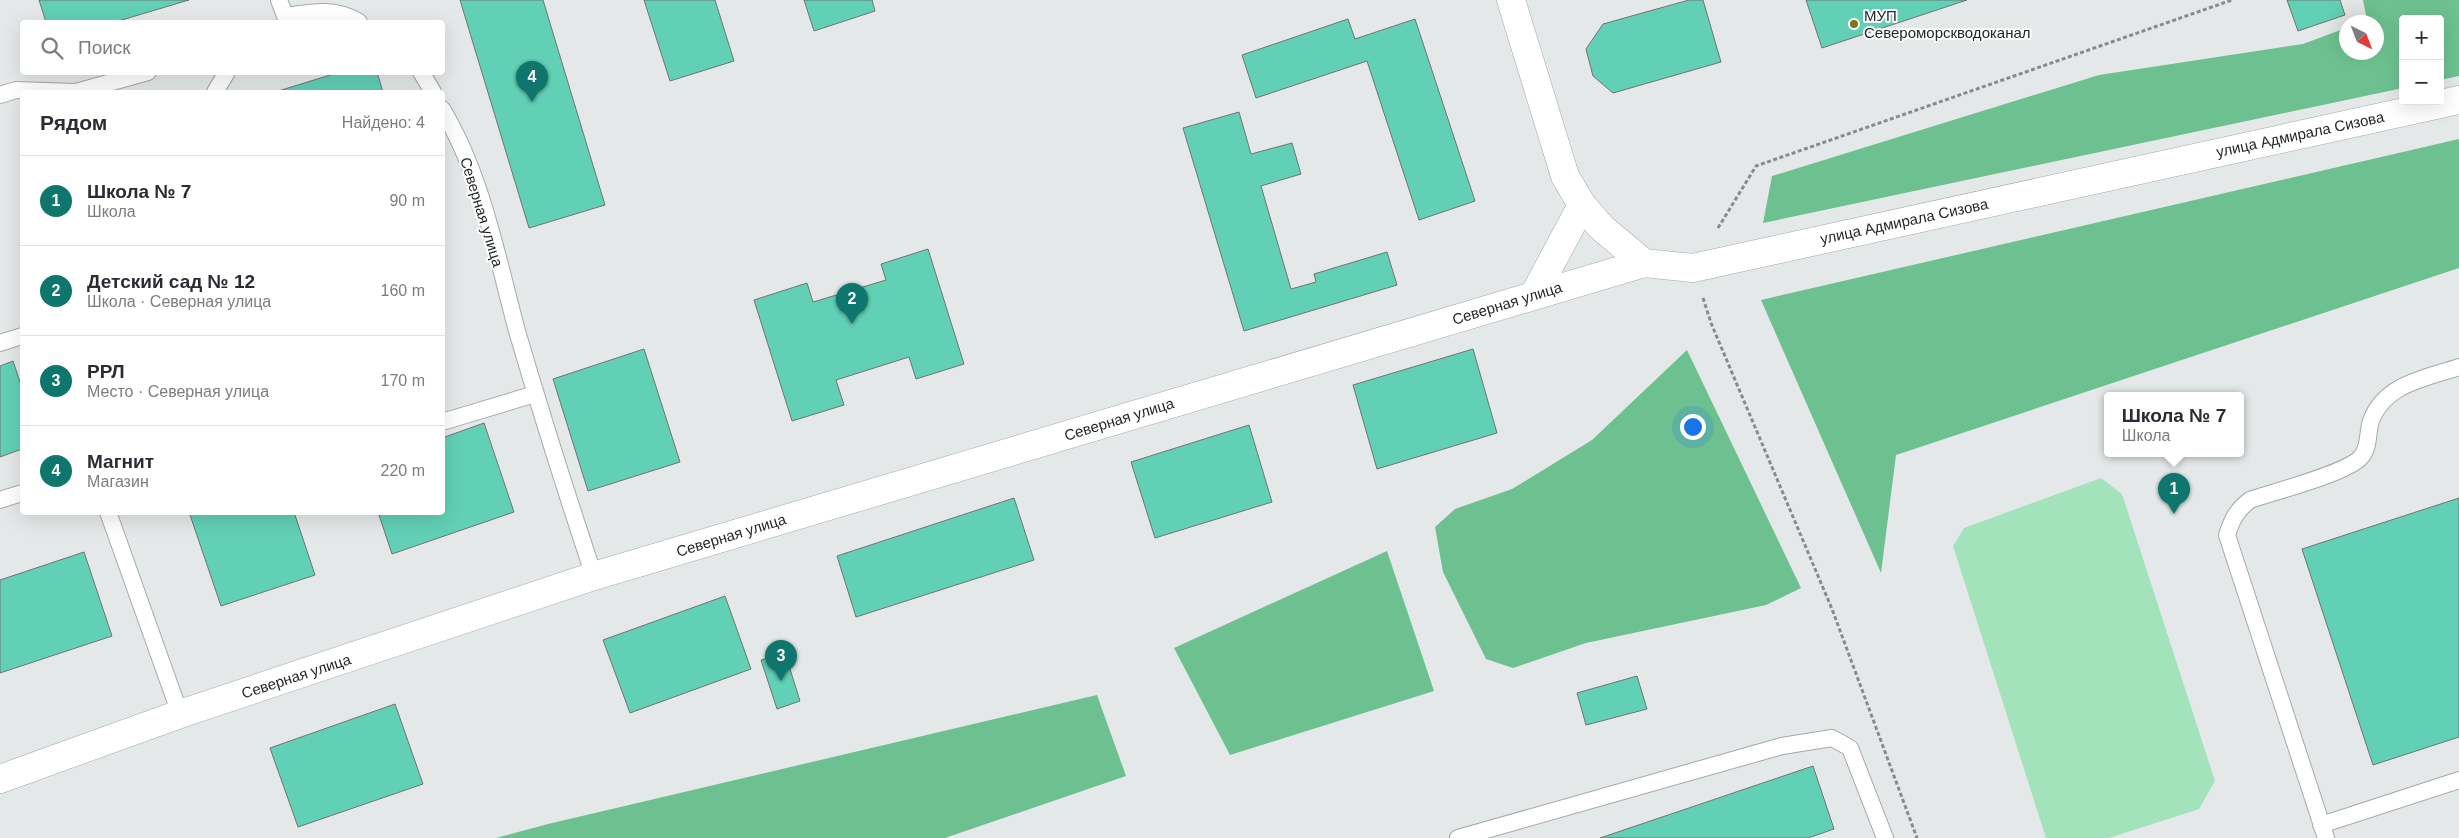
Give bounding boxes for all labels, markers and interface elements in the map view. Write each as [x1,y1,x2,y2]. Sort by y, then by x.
place label: МУП Североморскводоканал [1864,7,2031,41]
north arrow [2339,15,2384,60]
map controls [2399,15,2444,105]
button: + [2399,15,2444,60]
marker: МУП Североморскводоканал [1848,18,1860,30]
search box [20,20,445,75]
icon: search [38,34,66,62]
text: Поиск [78,37,131,58]
button: − [2399,60,2444,105]
pin: 4 [516,61,548,102]
street label: улица Адмирала Сизова [2214,108,2386,160]
text: Рядом [40,111,107,134]
text: Найдено: 4 [342,114,425,131]
street label: Северная улица [457,155,507,270]
text: Школа № 7 [87,181,191,202]
text: 1 [52,192,60,209]
text: 90 m [389,192,425,209]
street label: улица Адмирала Сизова [1818,195,1990,247]
text: Школа [87,203,136,220]
text: Детский сад № 12 [87,271,255,292]
street label: Северная улица [1450,278,1565,328]
text: 2 [52,282,60,299]
text: 160 m [381,282,425,299]
pin: 2 [836,283,868,324]
text: Школа · Северная улица [87,293,271,310]
text: РРЛ [87,361,124,382]
text: 3 [52,372,60,389]
text: 170 m [381,372,425,389]
text: Место · Северная улица [87,383,269,400]
popup [2104,392,2244,457]
street label: Северная улица [1062,394,1177,444]
text: Школа № 7 [2122,405,2226,426]
your location [1680,414,1706,440]
text: Школа [2122,427,2170,444]
text: Магнит [87,451,154,472]
text: 4 [52,462,60,479]
text: 220 m [381,462,425,479]
text: Магазин [87,473,149,490]
pin: 1 [2158,473,2190,514]
street label: Северная улица [674,510,789,560]
pin: 3 [765,640,797,681]
street label: Северная улица [239,650,353,702]

